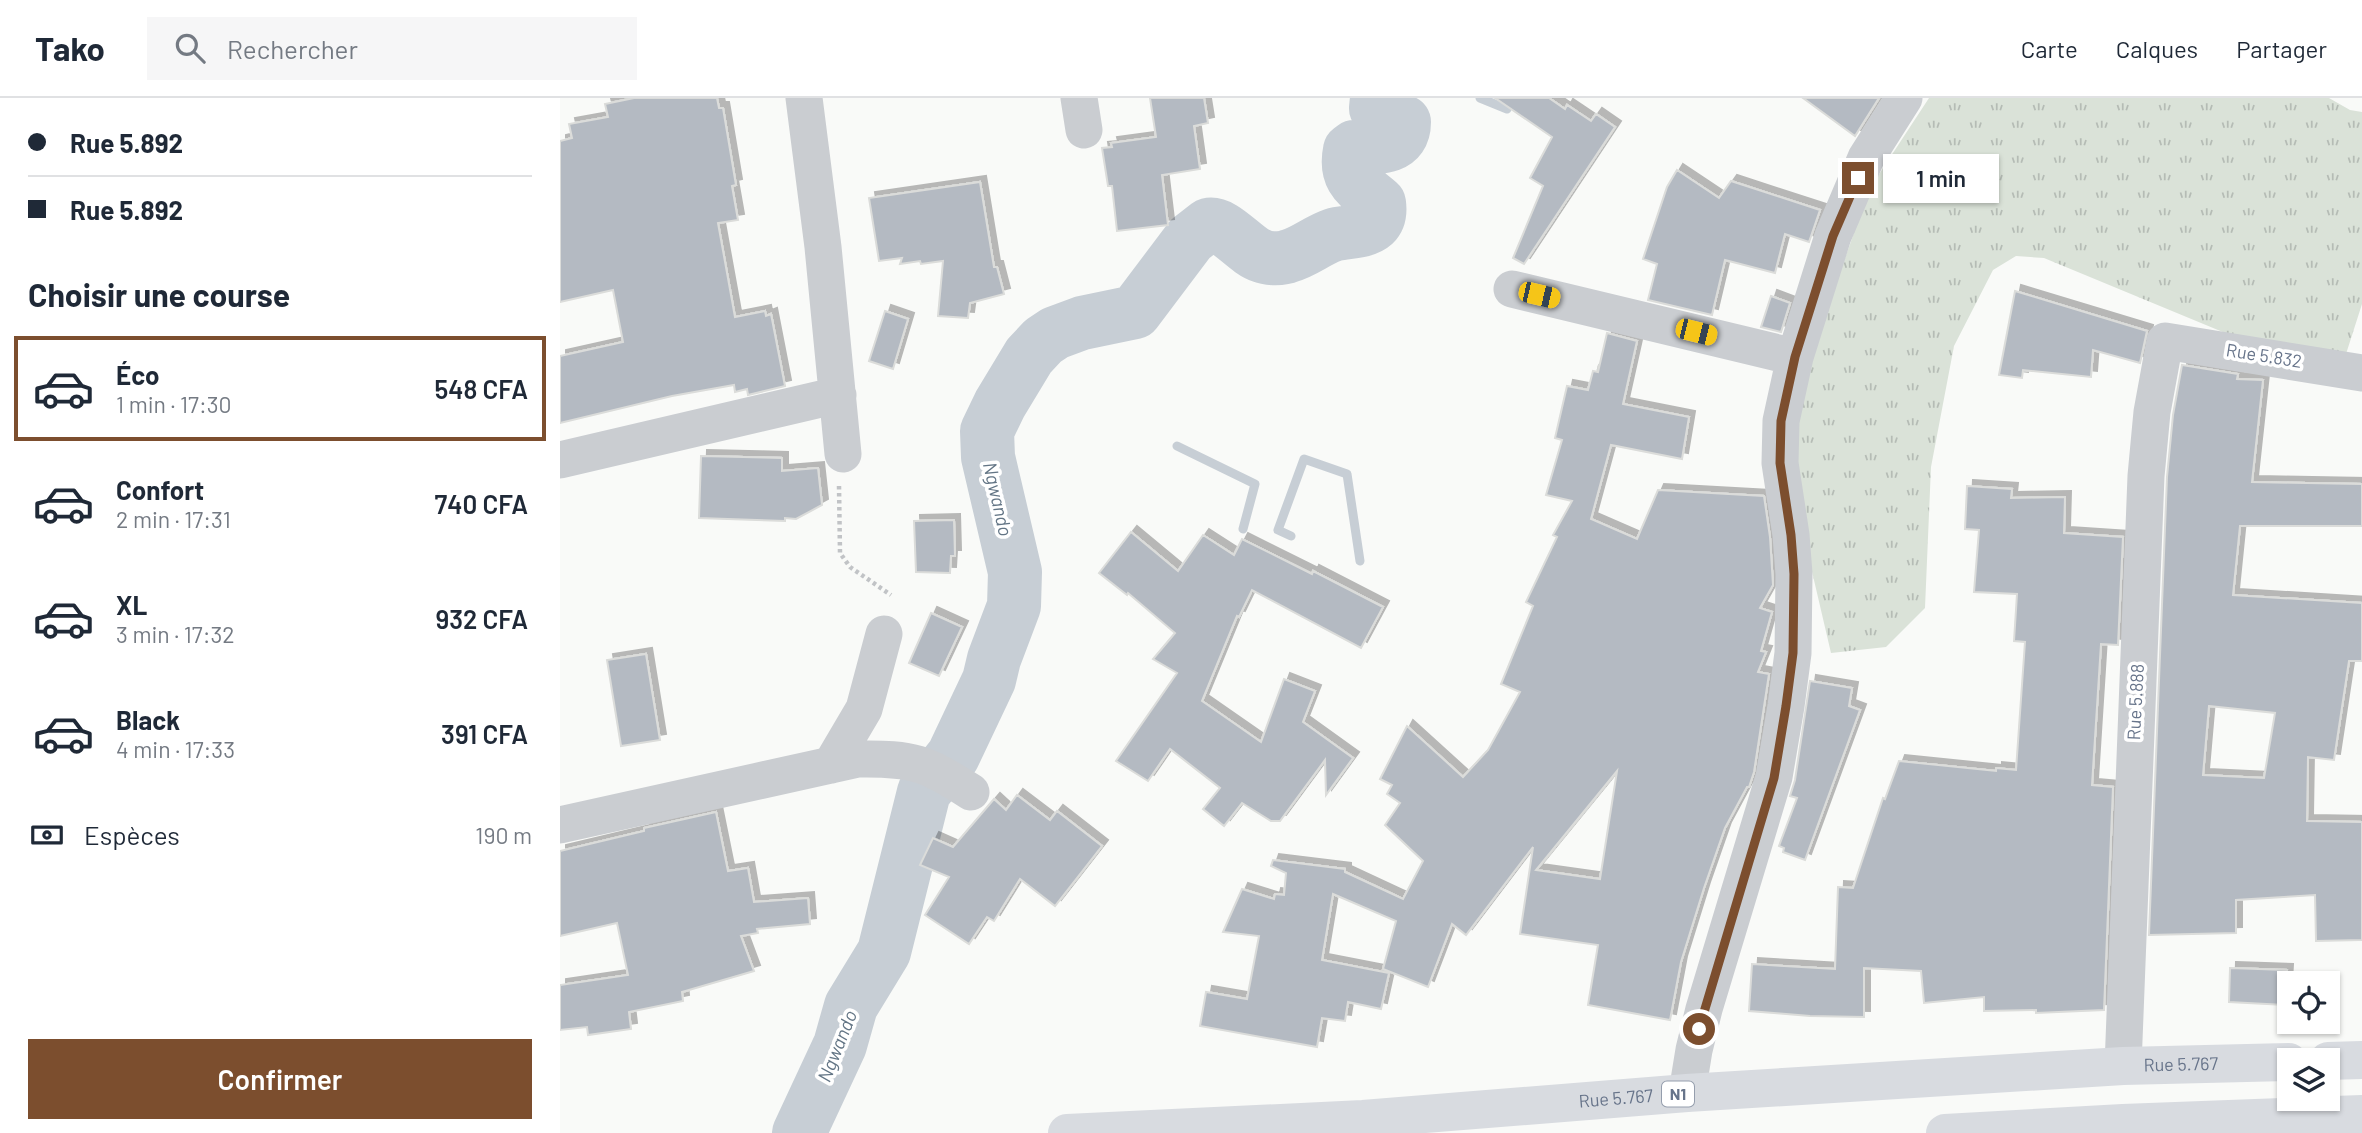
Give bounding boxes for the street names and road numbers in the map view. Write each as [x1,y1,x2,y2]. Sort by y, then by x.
street label: Rue 5.832 [2225,338,2304,372]
street label: Rue 5.888 [2122,663,2148,741]
street label: Rue 5.767 [2143,1052,2219,1076]
road number: N1 [1662,1082,1694,1106]
street label: Rue 5.767 [1578,1084,1654,1112]

